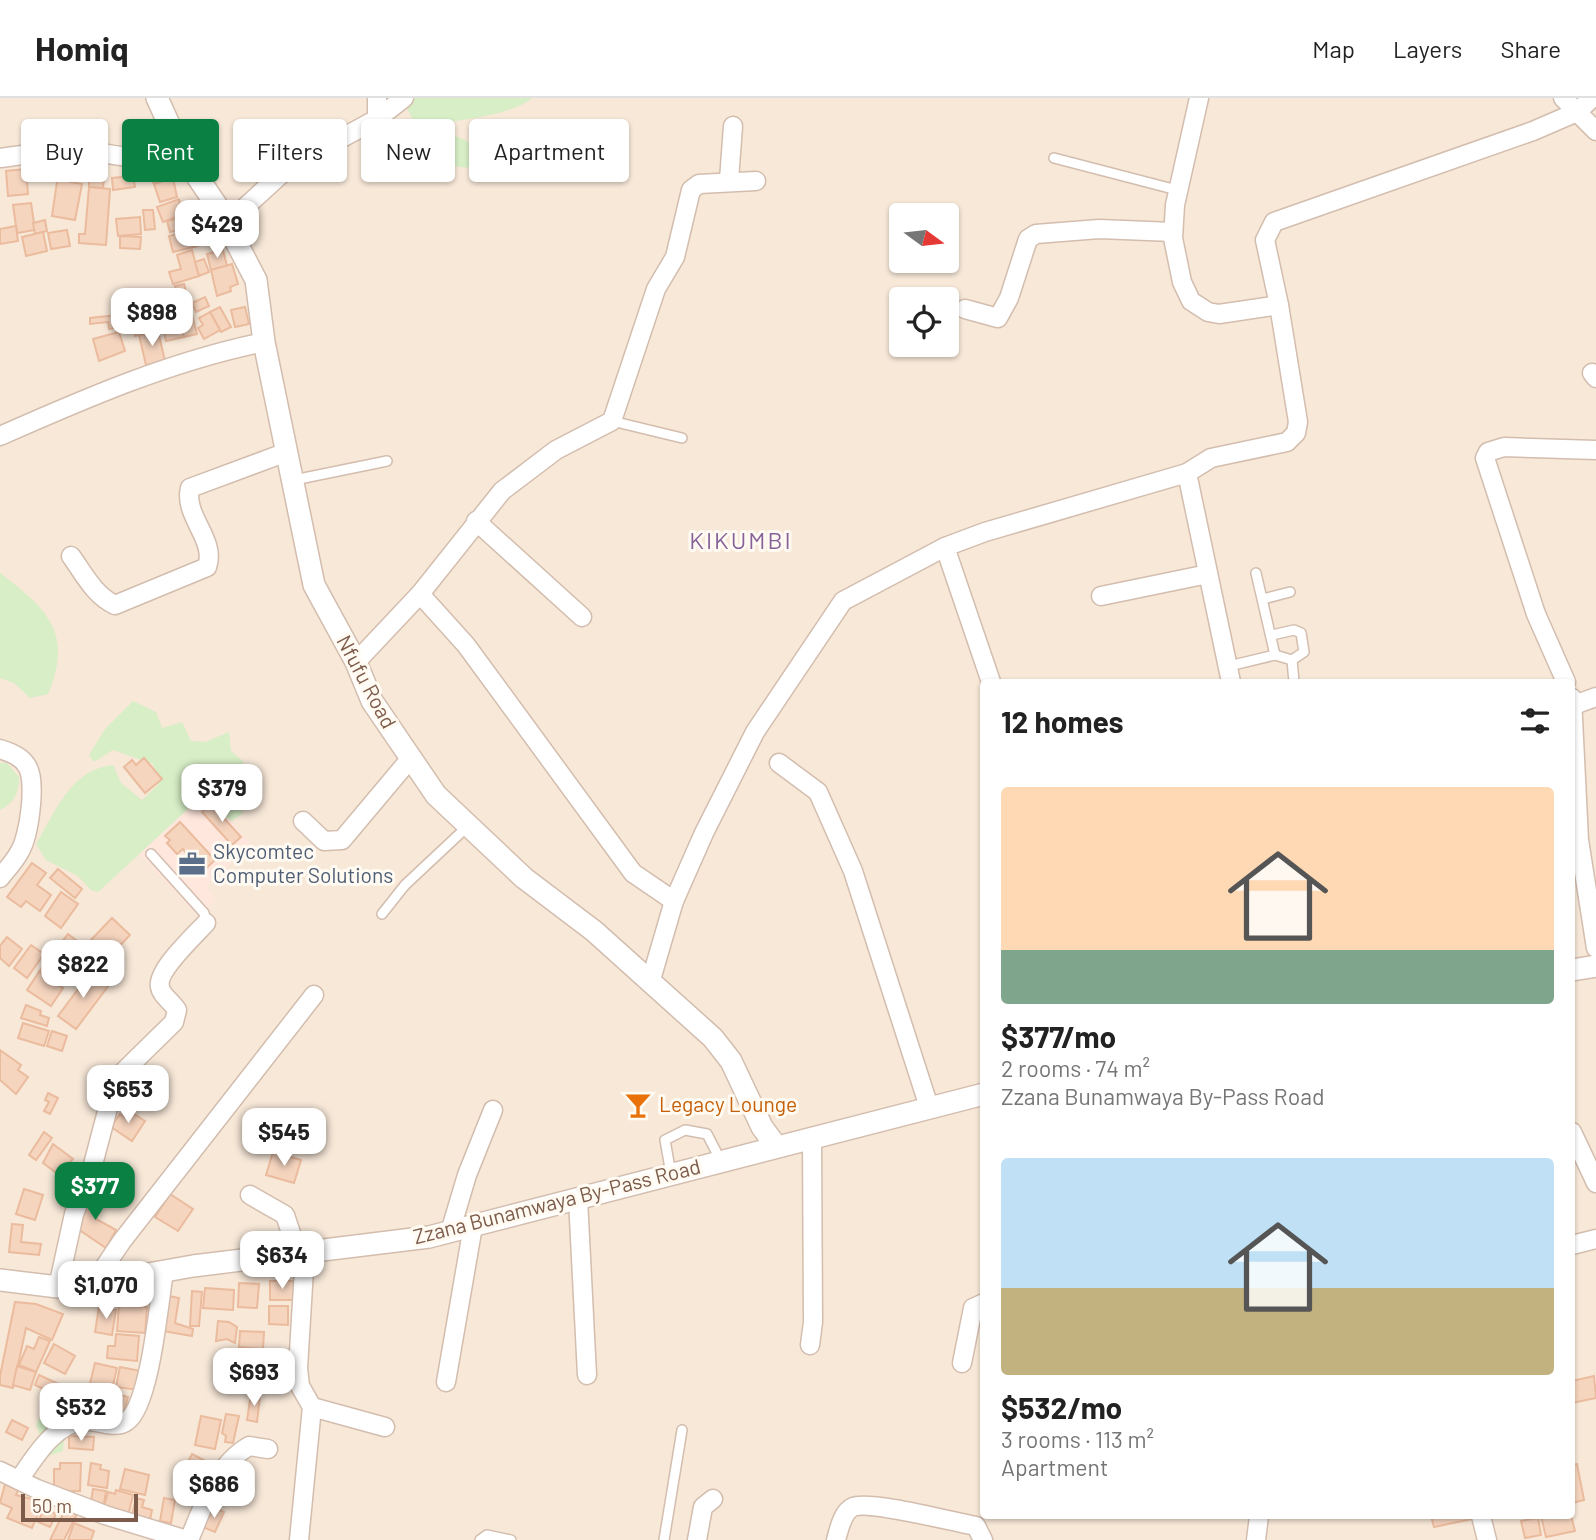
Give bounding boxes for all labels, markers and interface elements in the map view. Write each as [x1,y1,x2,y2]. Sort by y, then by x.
text: Homiq [35,28,129,68]
text: Map [1312,34,1355,63]
text: Layers [1393,34,1462,63]
text: Share [1500,34,1561,63]
chip: Buy [21,119,108,182]
chip: Rent [122,119,219,182]
chip: Filters [233,119,347,182]
chip: New [361,119,455,182]
chip: Apartment [469,119,629,182]
pin: $429 [176,200,258,260]
north arrow [889,203,959,273]
map controls [889,203,959,357]
text: $429 [191,209,243,237]
button: locate [889,287,959,357]
pin: $898 [111,288,193,348]
text: $898 [127,297,177,325]
district label: KIKUMBI [689,525,793,554]
street label: Nfufu Road [332,630,402,732]
icon: filters [1516,702,1554,740]
text: 12 homes [1001,703,1124,739]
pin: $379 [181,764,263,824]
text: $379 [197,773,247,801]
icon: home [1215,833,1341,959]
place label: Skycomtec Computer Solutions [213,838,393,887]
office icon: Skycomtec Computer Solutions [177,849,207,879]
pin: $822 [42,940,124,1000]
text: $822 [57,949,109,977]
text: $377/mo [1001,1018,1116,1054]
text: 2 rooms · 74 m² [1001,1054,1150,1082]
pin: $653 [87,1066,169,1125]
text: $653 [103,1074,153,1102]
text: Zzana Bunamwaya By-Pass Road [1001,1082,1324,1110]
bar icon: Legacy Lounge [623,1090,653,1120]
place label: Legacy Lounge [659,1091,797,1116]
pin: $545 [243,1108,325,1168]
text: $545 [258,1117,310,1145]
street label: Zzana Bunamwaya By-Pass Road [410,1153,703,1248]
pin: $377 [54,1162,136,1222]
text: $377 [71,1171,119,1199]
icon: home [1215,1204,1341,1330]
pin: $634 [241,1232,323,1291]
text: $634 [256,1240,308,1268]
pin: $1,070 [49,1262,163,1321]
text: $1,070 [74,1270,138,1298]
pin: $693 [213,1348,295,1408]
text: $693 [229,1357,279,1385]
pin: $532 [40,1384,122,1443]
text: $532/mo [1001,1389,1122,1425]
text: $532 [56,1392,106,1420]
text: 3 rooms · 113 m² [1001,1425,1154,1453]
text: Apartment [1001,1453,1108,1481]
pin: $686 [173,1460,255,1520]
text: $686 [189,1469,239,1497]
scale bar [21,1491,138,1523]
text: 50 m [32,1494,72,1517]

